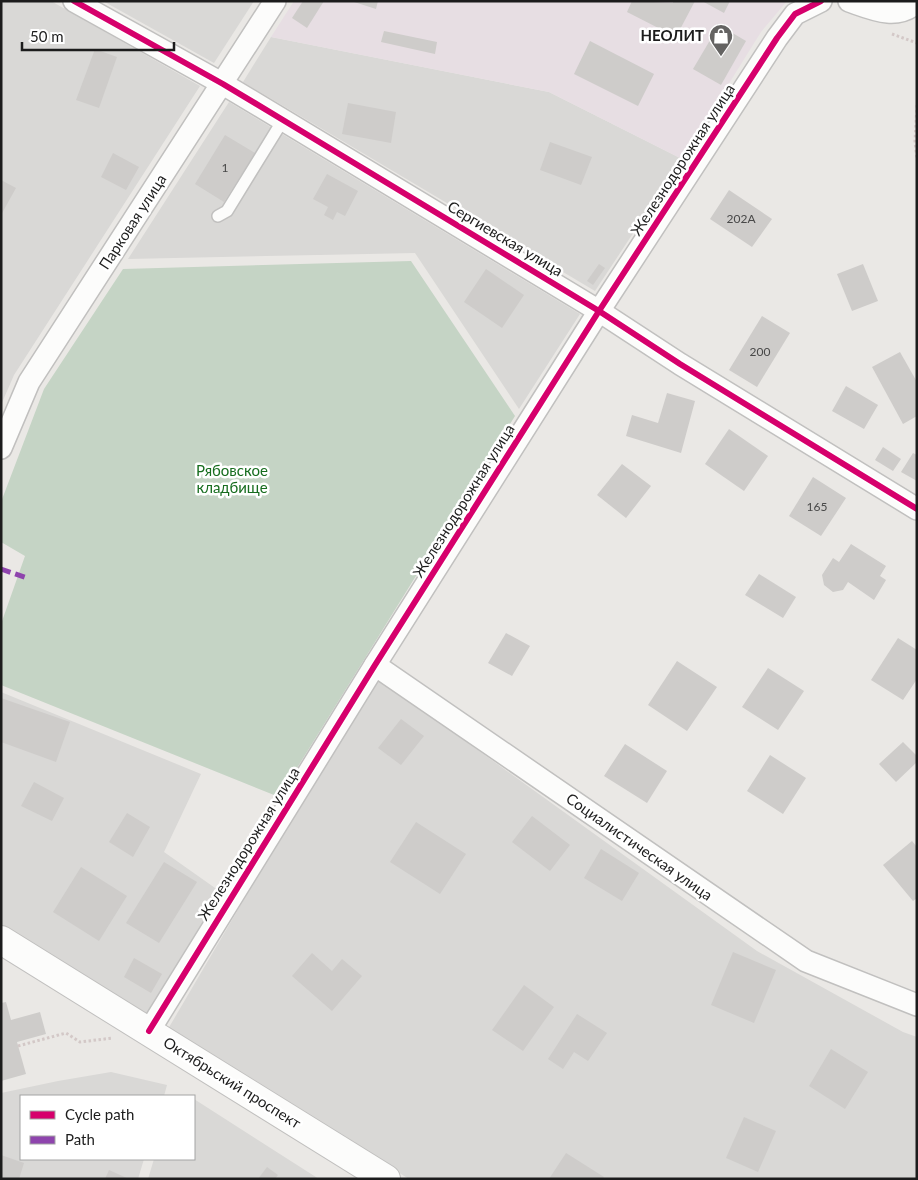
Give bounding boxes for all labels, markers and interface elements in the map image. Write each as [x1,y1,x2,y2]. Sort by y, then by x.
scale bar [22,20,175,52]
shop icon: НЕОЛИТ [708,23,734,57]
place label: НЕОЛИТ [640,26,704,44]
text: 50 m [30,27,64,45]
street label: Железнодорожная улица [626,80,738,239]
house number: 1 [222,160,229,175]
street label: Парковая улица [95,171,170,272]
street label: Сергиевская улица [445,197,566,280]
house number: 202А [727,211,756,226]
house number: 200 [750,344,770,359]
street label: Железнодорожная улица [409,421,518,580]
park label: Рябовское кладбище [196,461,268,496]
house number: 165 [807,499,827,514]
street label: Железнодорожная улица [194,764,303,923]
street label: Социалистическая улица [563,789,716,904]
street label: Октябрьский проспект [160,1032,305,1132]
legend [20,1095,195,1160]
text: Cycle path [65,1105,134,1123]
text: Path [65,1130,95,1148]

